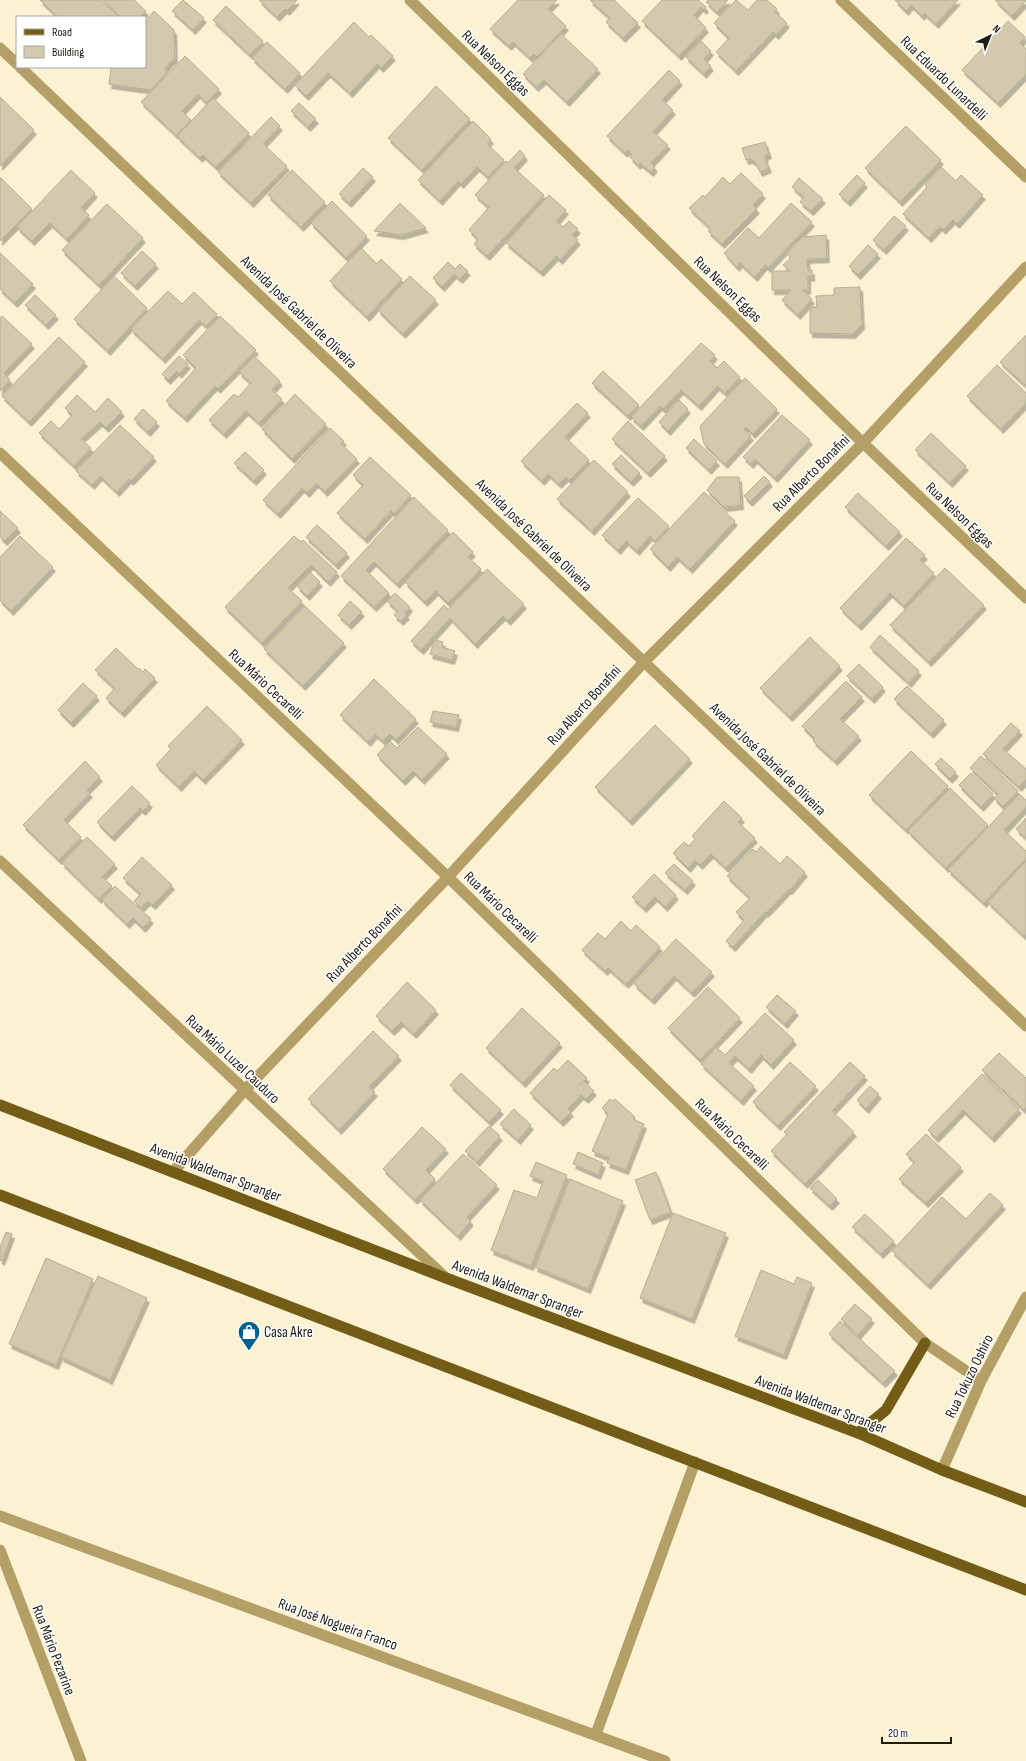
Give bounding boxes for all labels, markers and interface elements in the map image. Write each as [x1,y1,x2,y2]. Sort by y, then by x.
legend [16,16,146,68]
north arrow [970,16,1010,56]
text: N [990,22,1003,36]
text: Road [52,25,72,40]
street label: Rua Nelson Eggas [458,26,534,101]
street label: Rua Eduardo Lunardelli [896,32,991,125]
text: Building [52,45,84,60]
street label: Avenida José Gabriel de Oliveira [236,251,361,373]
street label: Rua Nelson Eggas [690,252,766,327]
street label: Rua Alberto Bonafini [769,431,854,516]
street label: Avenida José Gabriel de Oliveira [471,474,596,596]
street label: Rua Nelson Eggas [922,478,998,553]
street label: Rua Mário Cecarelli [224,645,307,724]
street label: Rua Alberto Bonafini [543,661,626,749]
street label: Avenida José Gabriel de Oliveira [705,698,830,820]
street label: Rua Mário Cecarelli [460,867,542,947]
street label: Rua Alberto Bonafini [322,900,407,986]
street label: Rua Mário Luzel Cauduro [182,1011,284,1108]
street label: Rua Mário Cecarelli [691,1094,773,1174]
street label: Avenida Waldemar Spranger [147,1138,285,1206]
street label: Avenida Waldemar Spranger [449,1255,587,1323]
shop icon: Casa Akre [236,1319,262,1352]
place label: Casa Akre [264,1323,313,1342]
street label: Rua Tokuzo Oshiro [941,1331,998,1421]
street label: Avenida Waldemar Spranger [752,1370,890,1438]
street label: Rua José Nogueira Franco [276,1594,400,1655]
street label: Rua Mário Pezarine [28,1603,79,1698]
scale bar [882,1719,951,1745]
text: 20 m [888,1726,908,1741]

